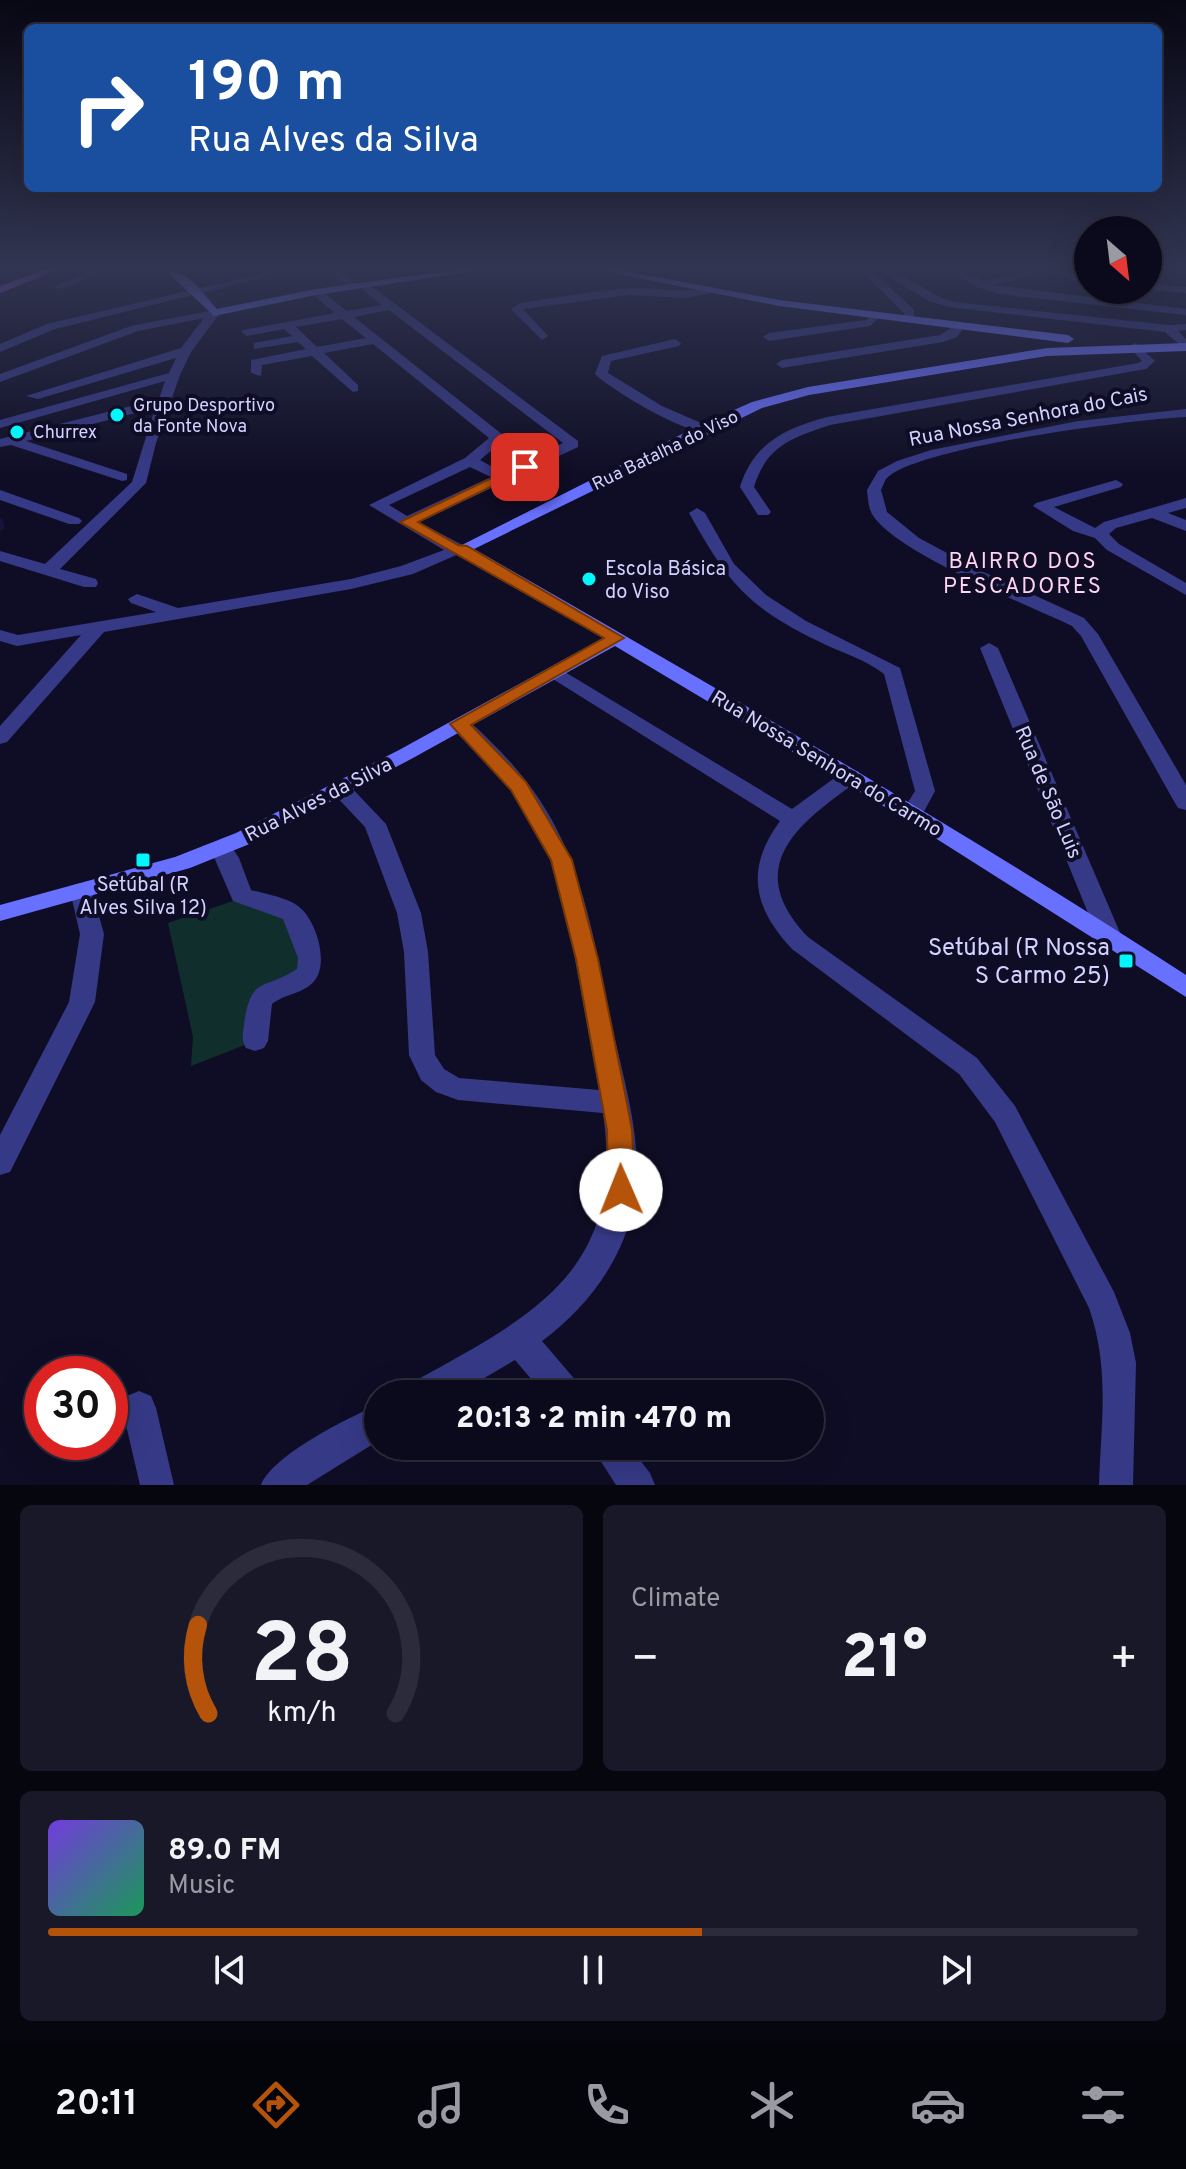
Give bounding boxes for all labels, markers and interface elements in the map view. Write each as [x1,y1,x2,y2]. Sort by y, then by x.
text: 190 m [188,50,345,120]
icon: right [56,56,160,160]
text: Rua Alves da Silva [188,119,479,165]
north arrow [1074,216,1162,304]
map controls [1074,216,1162,304]
street label: Rua Nossa Senhora do Cais [907,382,1150,454]
place label: Grupo Desportivo da Fonte Nova [133,395,275,439]
marker: Grupo Desportivo da Fonte Nova [108,406,126,424]
street label: Rua Batalha do Viso [589,406,743,497]
place label: Churrex [33,422,97,445]
marker: Churrex [8,423,26,441]
pin [491,433,559,501]
icon: arrive [503,445,547,489]
district label: BAIRRO DOS PESCADORES [943,549,1103,601]
place label: Escola Básica do Viso [605,557,726,606]
marker: Escola Básica do Viso [580,570,598,588]
street label: Rua Nossa Senhora do Carmo [706,685,946,844]
street label: Rua de São Luis [1008,723,1087,863]
street label: Rua Alves da Silva [241,753,397,849]
marker: Setúbal (R Alves Silva 12) [134,851,152,869]
place label: Setúbal (R Alves Silva 12) [79,873,207,922]
place label: Setúbal (R Nossa S Carmo 25) [928,934,1110,992]
marker: Setúbal (R Nossa S Carmo 25) [1117,952,1135,970]
position arrow [579,1148,663,1232]
speed limit sign: 30 [24,1356,128,1460]
text: 20:13 · 2 min · 470 m [456,1401,732,1438]
text: Climate [631,1583,720,1616]
text: 28 [250,1607,353,1712]
text: 21° [841,1623,928,1699]
text: − [631,1633,659,1689]
text: + [1110,1633,1138,1689]
text: km/h [267,1696,336,1732]
text: 89.0 FM [168,1833,281,1870]
text: Music [168,1870,235,1903]
icon: previous [208,1948,252,1992]
icon: pause [571,1948,615,1992]
icon: next [934,1948,978,1992]
icon: directions [248,2077,304,2133]
icon: music [413,2077,469,2133]
icon: phone [579,2077,635,2133]
icon: climate [744,2077,800,2133]
icon: car [910,2077,966,2133]
icon: filters [1075,2077,1131,2133]
text: 20:11 [55,2082,138,2128]

